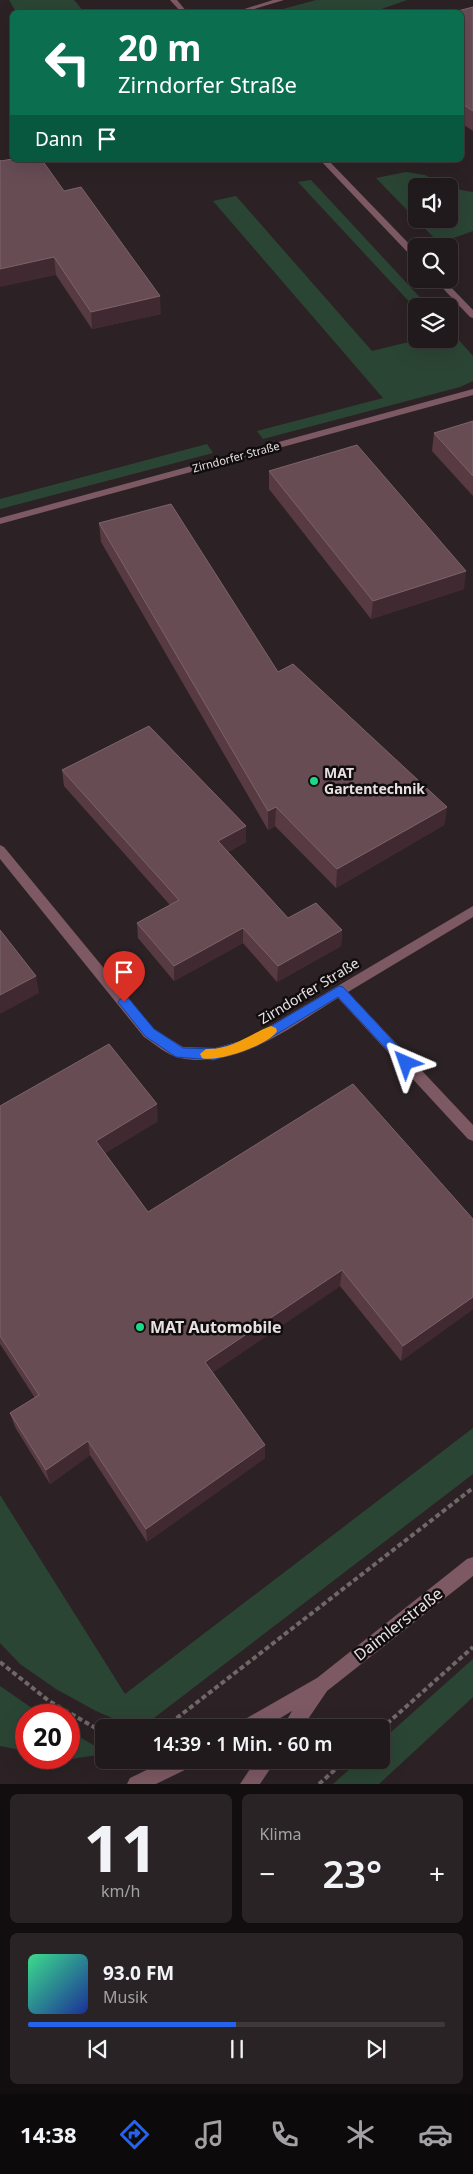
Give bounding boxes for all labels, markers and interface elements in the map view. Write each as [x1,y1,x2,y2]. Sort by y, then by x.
text: 20 m [118,24,201,71]
icon: left [35,30,100,95]
text: Zirndorfer Straße [118,69,297,99]
icon: arrive [93,125,121,153]
text: Dann [35,126,83,152]
map controls [408,178,458,348]
button: sound [408,178,458,228]
button: search [408,238,458,288]
button: layers [408,298,458,348]
street label: Zirndorfer Straße [191,438,281,475]
place label: MAT Gartentechnik [324,763,425,798]
marker: MAT Gartentechnik [308,775,320,787]
pin [103,951,145,1002]
street label: Zirndorfer Straße [255,953,363,1028]
icon: arrive [110,958,138,986]
position arrow [379,1036,431,1088]
place label: MAT Automobile [150,1316,282,1338]
marker: MAT Automobile [134,1321,146,1333]
street label: Daimlerstraße [349,1582,447,1666]
speed limit sign: 20 [15,1704,80,1769]
text: 14:39 · 1 Min. · 60 m [152,1731,333,1757]
text: 11 [84,1803,158,1891]
text: Klima [260,1823,302,1845]
text: 23° [322,1847,382,1899]
text: − [260,1854,276,1892]
text: + [429,1854,445,1892]
text: km/h [101,1880,140,1902]
text: 93.0 FM [103,1960,174,1986]
text: Musik [103,1986,148,2008]
icon: previous [84,2035,112,2063]
icon: pause [223,2035,251,2063]
icon: next [362,2035,390,2063]
icon: directions [117,2117,152,2152]
icon: music [192,2117,227,2152]
icon: phone [267,2117,302,2152]
icon: climate [343,2117,378,2152]
icon: car [418,2117,453,2152]
text: 14:38 [20,2119,77,2149]

